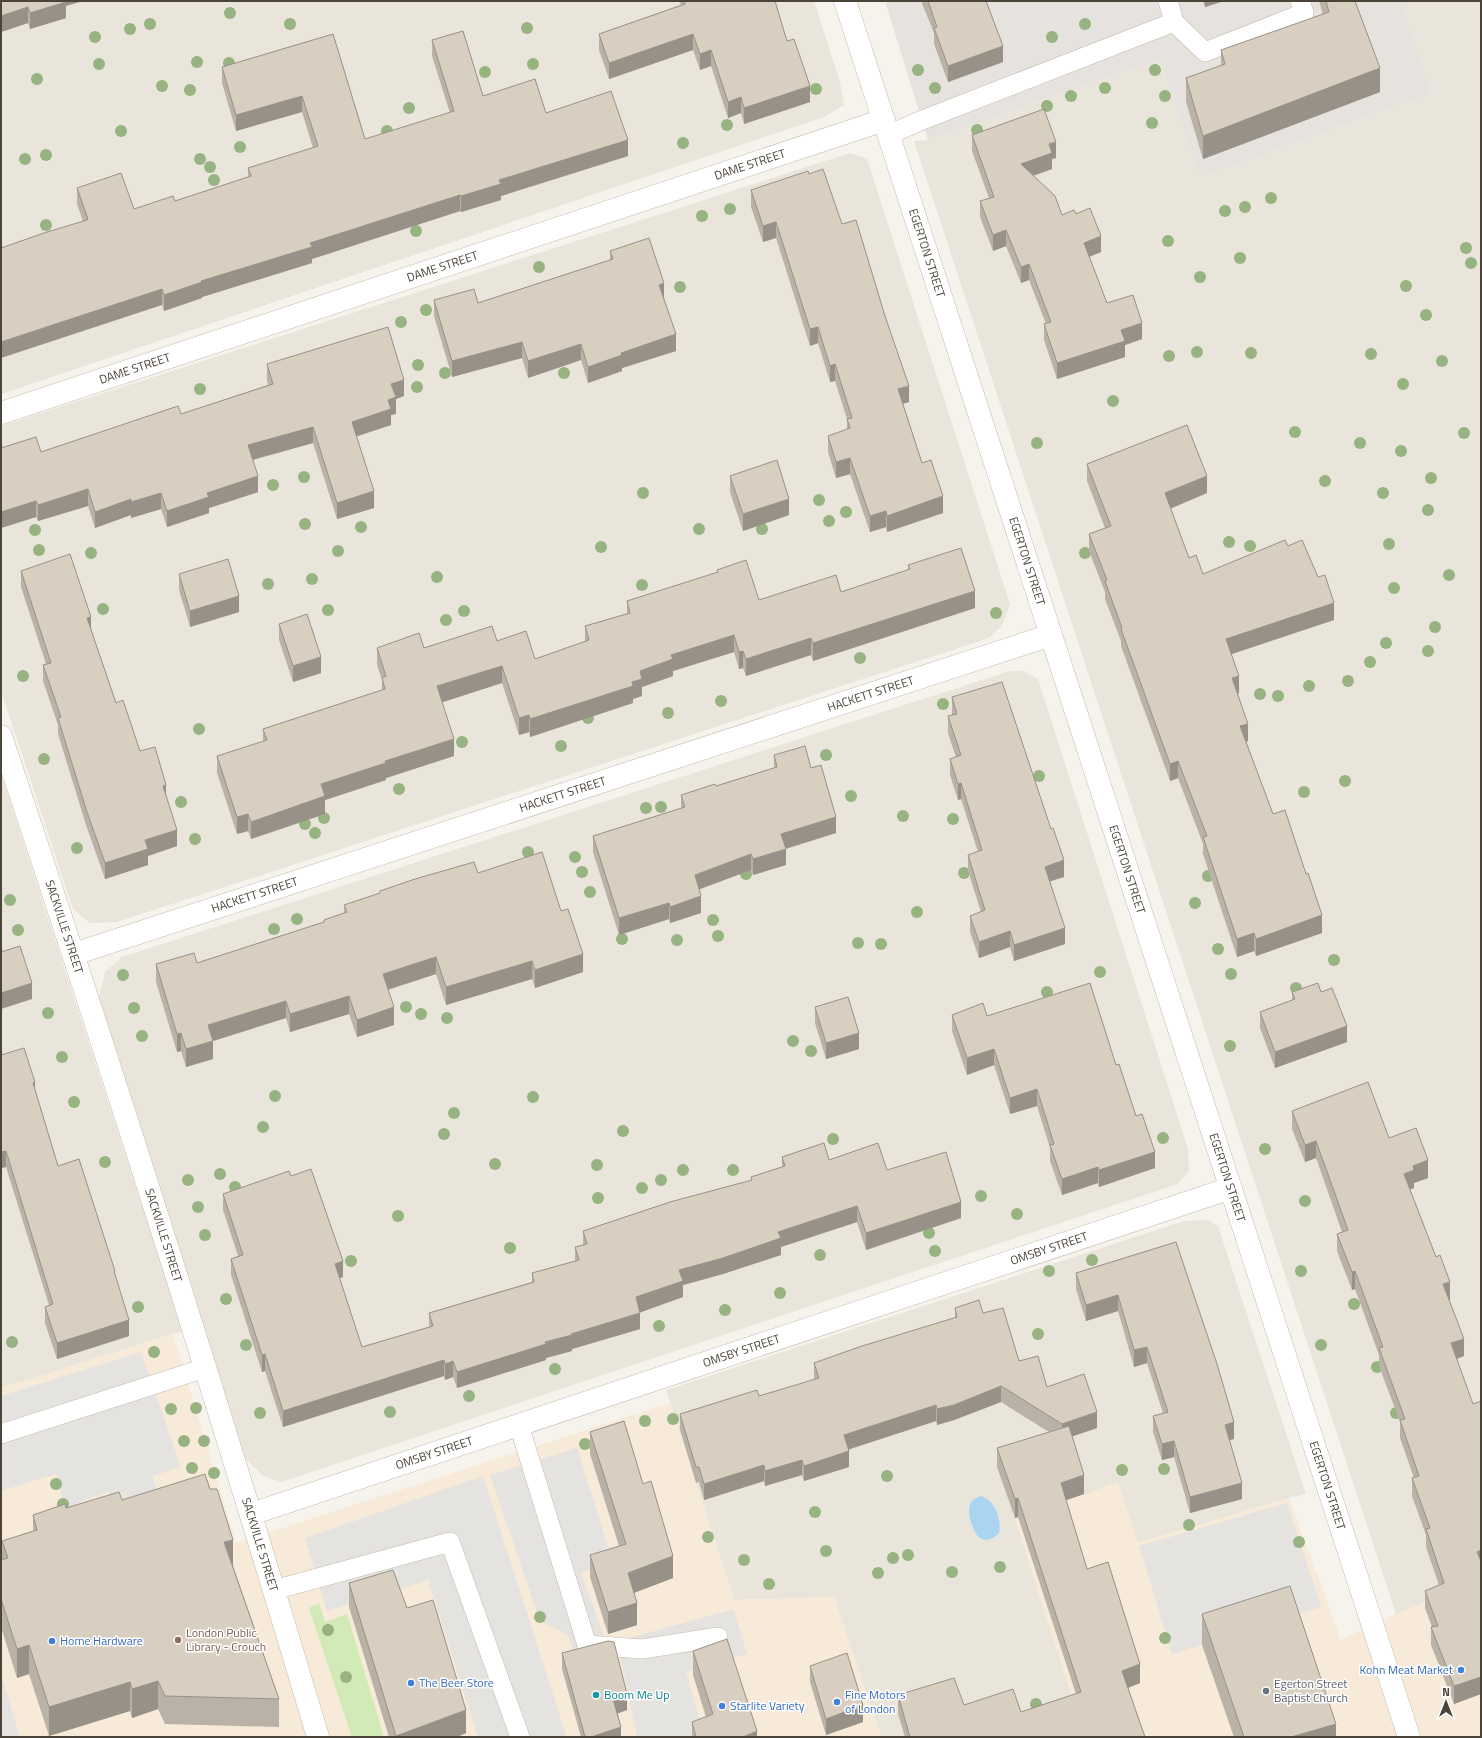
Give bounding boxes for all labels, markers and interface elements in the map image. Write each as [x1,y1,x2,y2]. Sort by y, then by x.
street label: DAME STREET [712,143,788,185]
street label: EGERTON STREET [904,206,951,300]
street label: DAME STREET [404,245,481,287]
street label: DAME STREET [97,347,173,389]
street label: EGERTON STREET [1004,514,1051,609]
street label: HACKETT STREET [825,670,917,716]
street label: HACKETT STREET [517,771,609,817]
street label: EGERTON STREET [1104,822,1151,917]
street label: HACKETT STREET [209,871,301,918]
street label: SACKVILLE STREET [40,877,89,977]
street label: EGERTON STREET [1204,1130,1251,1225]
street label: SACKVILLE STREET [140,1186,188,1285]
street label: OMSBY STREET [1008,1226,1091,1270]
street label: OMSBY STREET [700,1328,783,1372]
street label: OMSBY STREET [393,1431,476,1474]
street label: EGERTON STREET [1304,1439,1351,1533]
street label: SACKVILLE STREET [237,1495,284,1594]
place label: London Public Library - Crouch [186,1623,266,1656]
place label: Home Hardware [60,1631,143,1650]
marker: London Public Library - Crouch [173,1635,183,1645]
marker: Home Hardware [47,1636,57,1646]
place label: Kohn Meat Market [1359,1660,1454,1679]
marker: Kohn Meat Market [1456,1665,1466,1675]
place label: The Beer Store [419,1673,494,1692]
place label: Egerton Street Baptist Church [1274,1674,1348,1707]
marker: The Beer Store [406,1678,416,1688]
north arrow [1426,1682,1466,1722]
text: N [1442,1684,1450,1700]
place label: Boom Me Up [604,1685,670,1704]
place label: Fine Motors of London [845,1685,906,1718]
marker: Egerton Street Baptist Church [1261,1686,1271,1696]
marker: Boom Me Up [591,1690,601,1700]
place label: Starlite Variety [730,1696,805,1715]
marker: Fine Motors of London [832,1697,842,1707]
marker: Starlite Variety [717,1701,727,1711]

